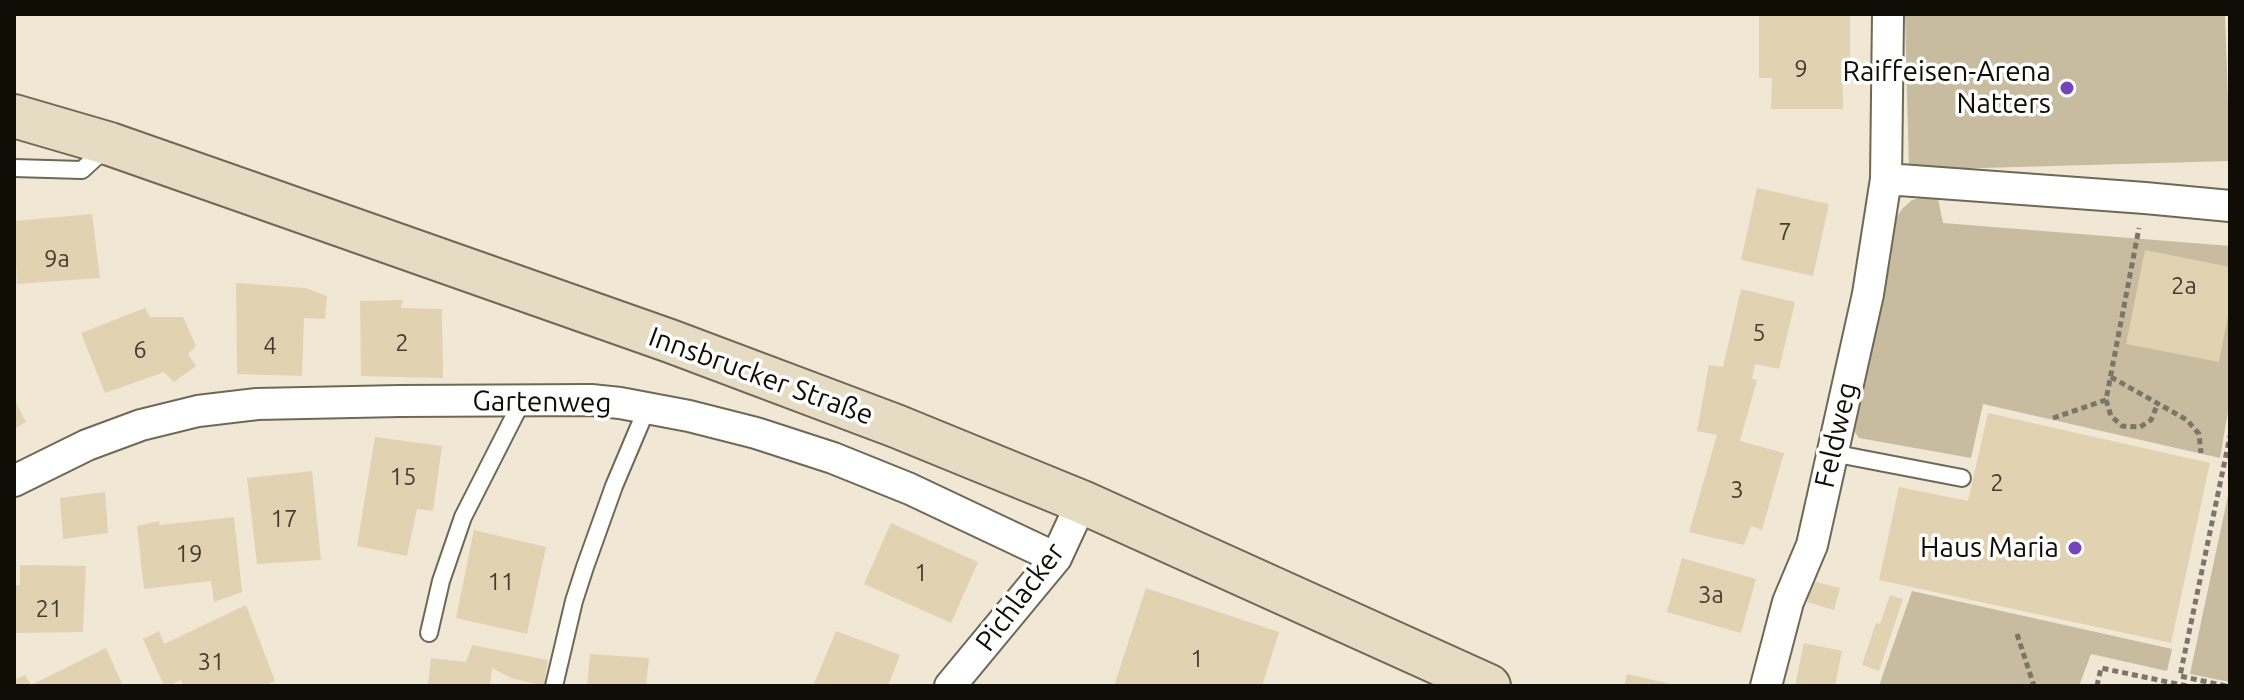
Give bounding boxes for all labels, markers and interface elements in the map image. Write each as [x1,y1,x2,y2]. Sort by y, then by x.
house number: 9 [1794,55,1808,83]
place label: Raiffeisen-Arena Natters [1843,55,2051,121]
marker: Raiffeisen-Arena Natters [2058,79,2076,97]
house number: 7 [1778,218,1792,246]
house number: 9a [44,245,70,273]
house number: 2a [2171,272,2197,300]
house number: 5 [1752,319,1766,347]
street label: Innsbrucker Straße [644,320,878,432]
house number: 2 [395,329,409,357]
house number: 4 [263,332,277,360]
house number: 6 [133,336,147,364]
street label: Feldweg [1808,379,1864,491]
street label: Gartenweg [472,384,612,420]
house number: 15 [389,463,417,491]
house number: 2 [1990,469,2004,497]
house number: 3 [1730,476,1744,504]
house number: 17 [270,505,298,533]
place label: Haus Maria [1920,531,2059,565]
street label: Pichlacker [968,536,1072,658]
marker: Haus Maria [2066,539,2084,557]
house number: 19 [175,540,203,568]
house number: 1 [914,559,928,587]
house number: 11 [487,568,515,596]
house number: 3a [1698,581,1724,609]
house number: 21 [35,595,63,623]
house number: 1 [1190,645,1204,673]
house number: 31 [197,648,225,676]

